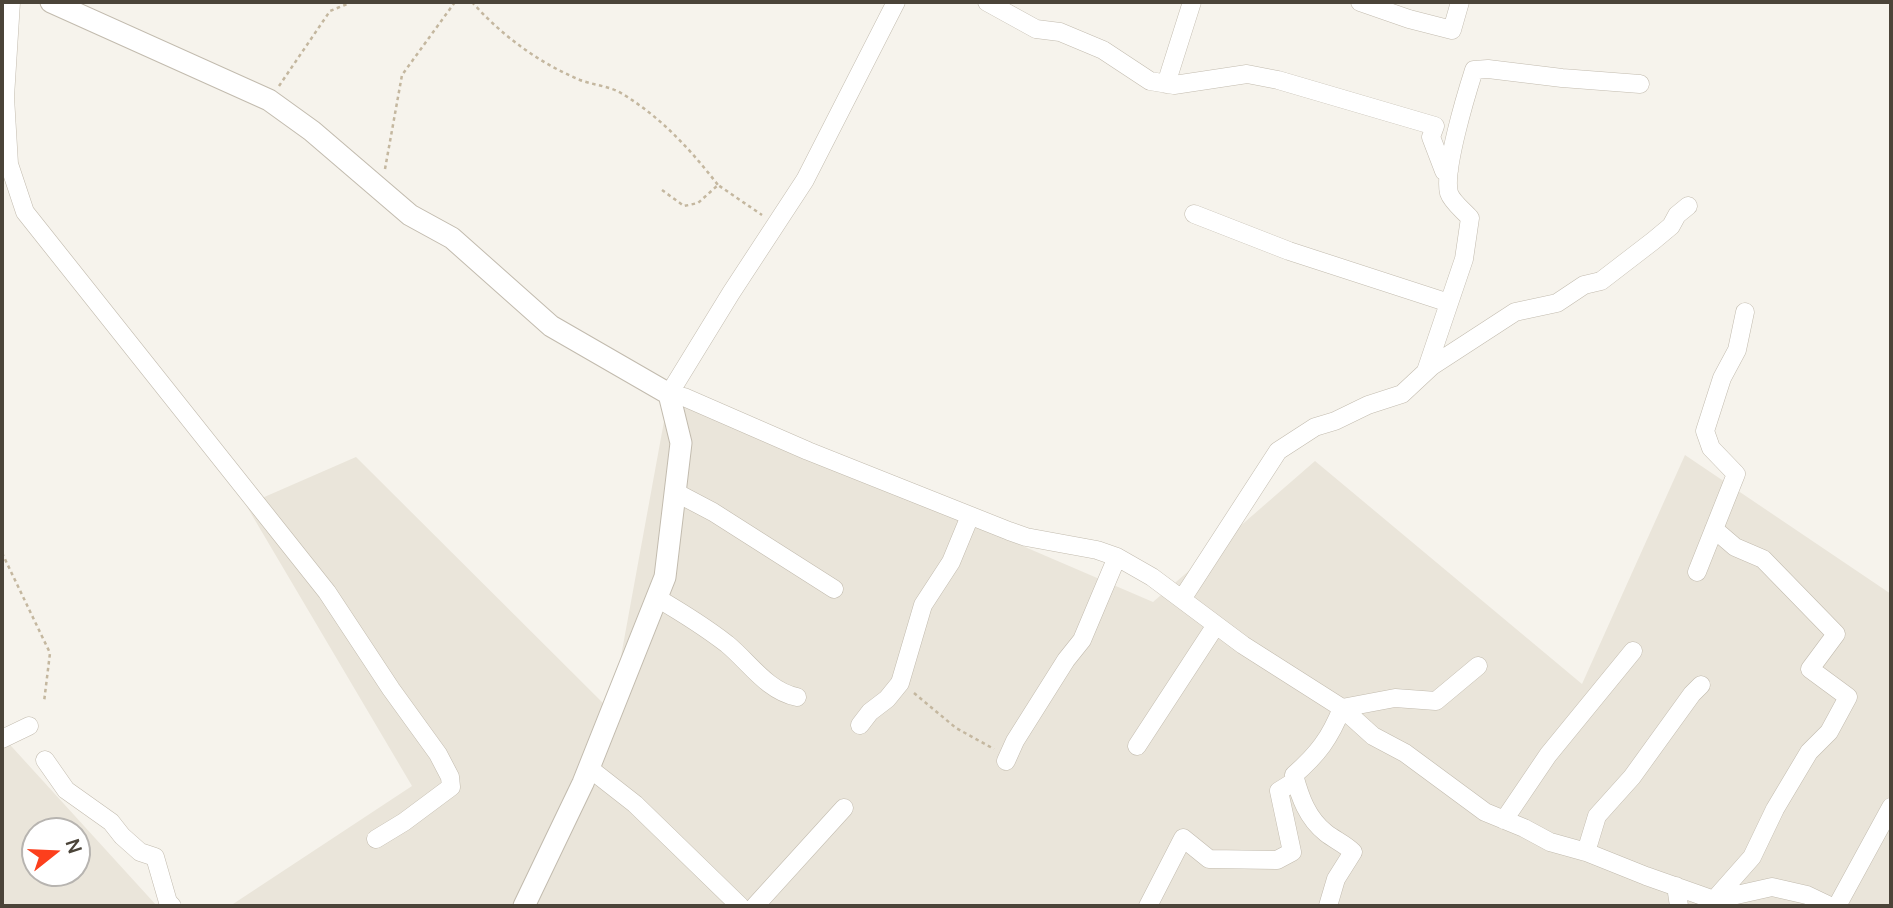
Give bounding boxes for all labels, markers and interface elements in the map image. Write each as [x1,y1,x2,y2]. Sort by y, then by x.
north arrow [21,817,91,887]
text: N [60,836,89,857]

